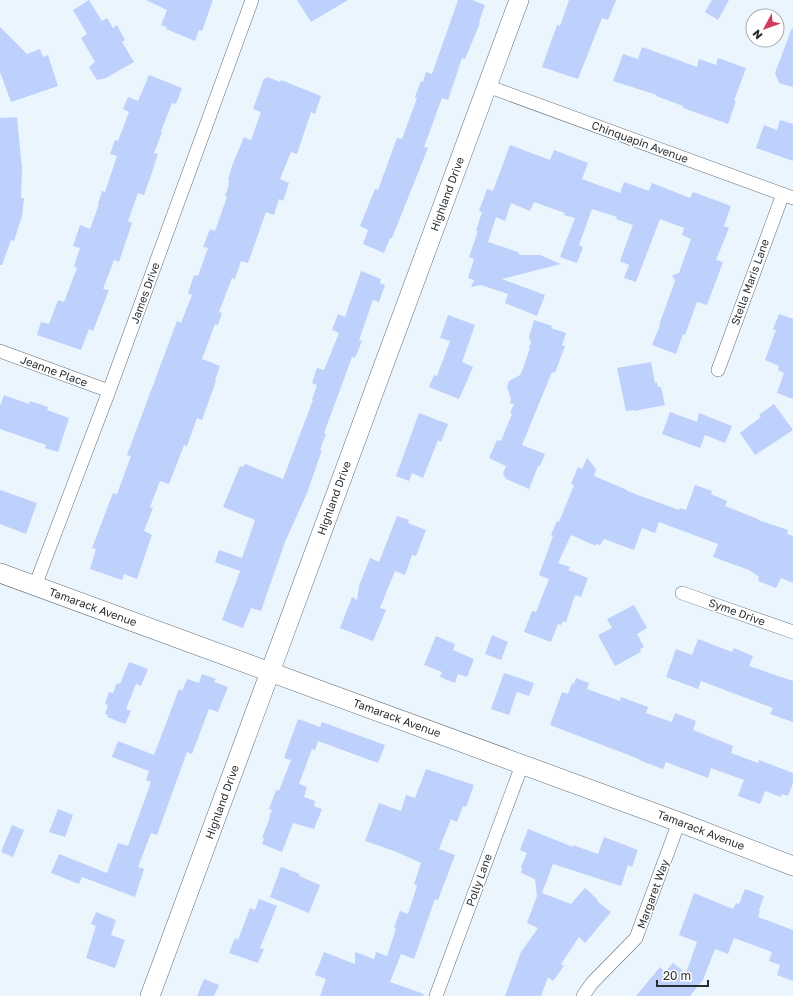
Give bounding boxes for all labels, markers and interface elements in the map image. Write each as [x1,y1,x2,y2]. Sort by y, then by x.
north arrow [745,8,785,48]
text: N [749,27,765,42]
street label: Chinquapin Avenue [590,118,690,165]
street label: Highland Drive [427,155,466,233]
street label: Stella Maris Lane [728,237,771,327]
street label: James Drive [127,260,162,325]
street label: Jeanne Place [19,352,90,389]
street label: Highland Drive [314,459,353,537]
street label: Tamarack Avenue [48,585,139,628]
street label: Syme Drive [707,595,767,628]
street label: Tamarack Avenue [352,696,443,739]
street label: Highland Drive [202,763,241,841]
street label: Tamarack Avenue [656,807,747,852]
street label: Polly Lane [463,852,494,908]
street label: Margaret Way [634,857,671,930]
scale bar [657,962,708,988]
text: 20 m [663,968,691,983]

